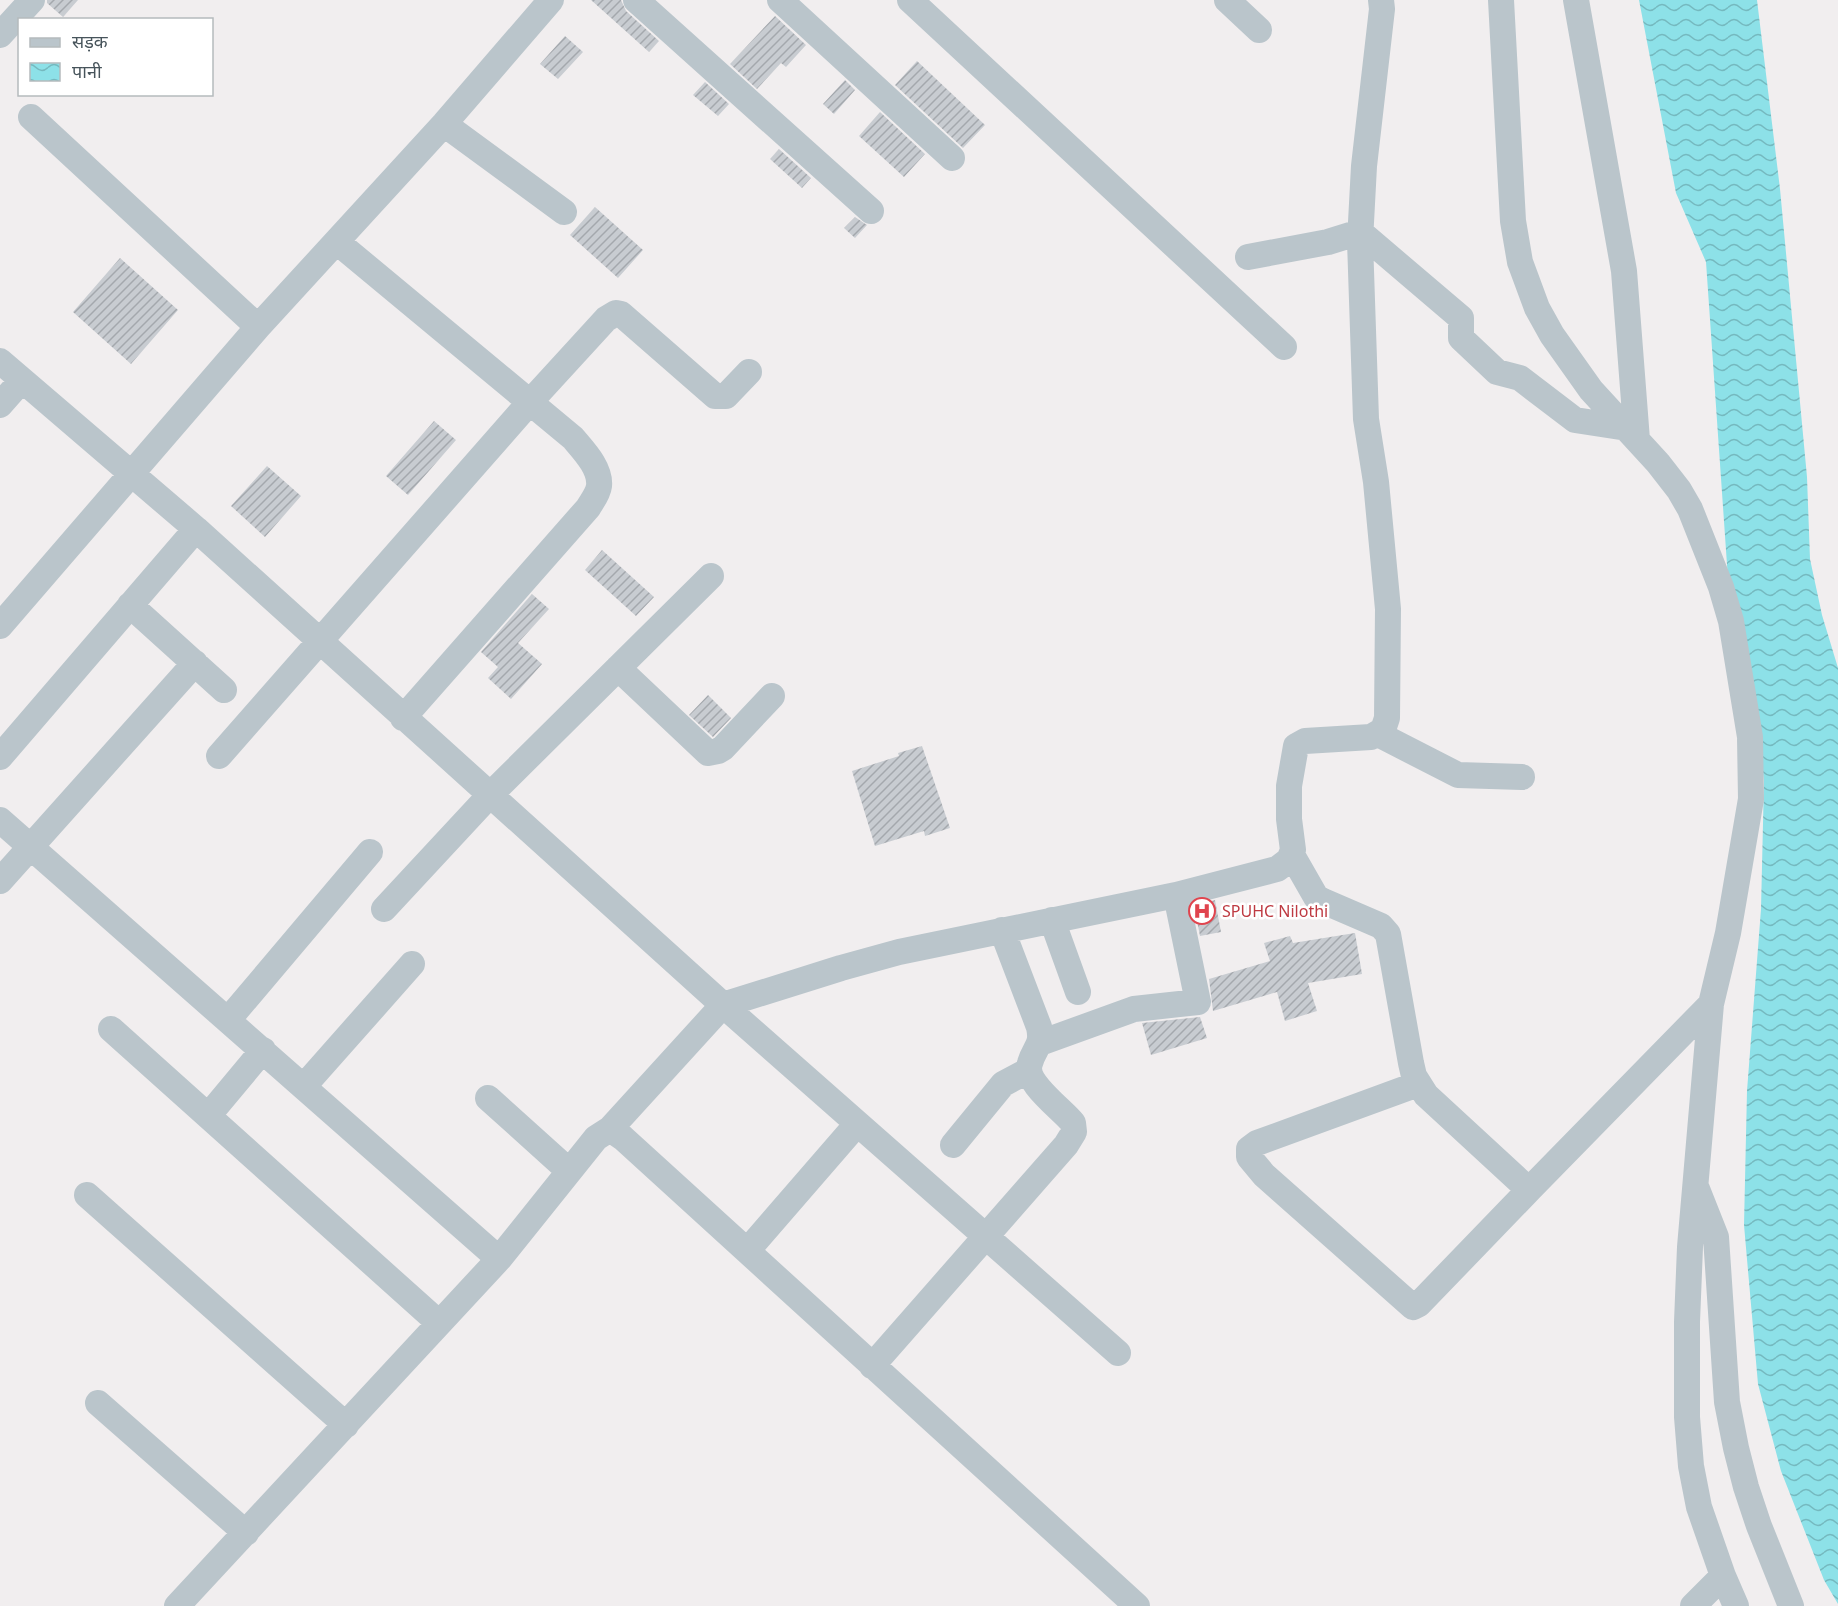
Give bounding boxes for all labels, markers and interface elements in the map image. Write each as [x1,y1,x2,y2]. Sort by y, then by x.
legend [18,18,213,96]
text: सड़क [72,29,109,53]
text: पानी [72,59,102,83]
hospital icon: SPUHC Nilothi [1187,896,1217,926]
place label: SPUHC Nilothi [1222,900,1328,922]

